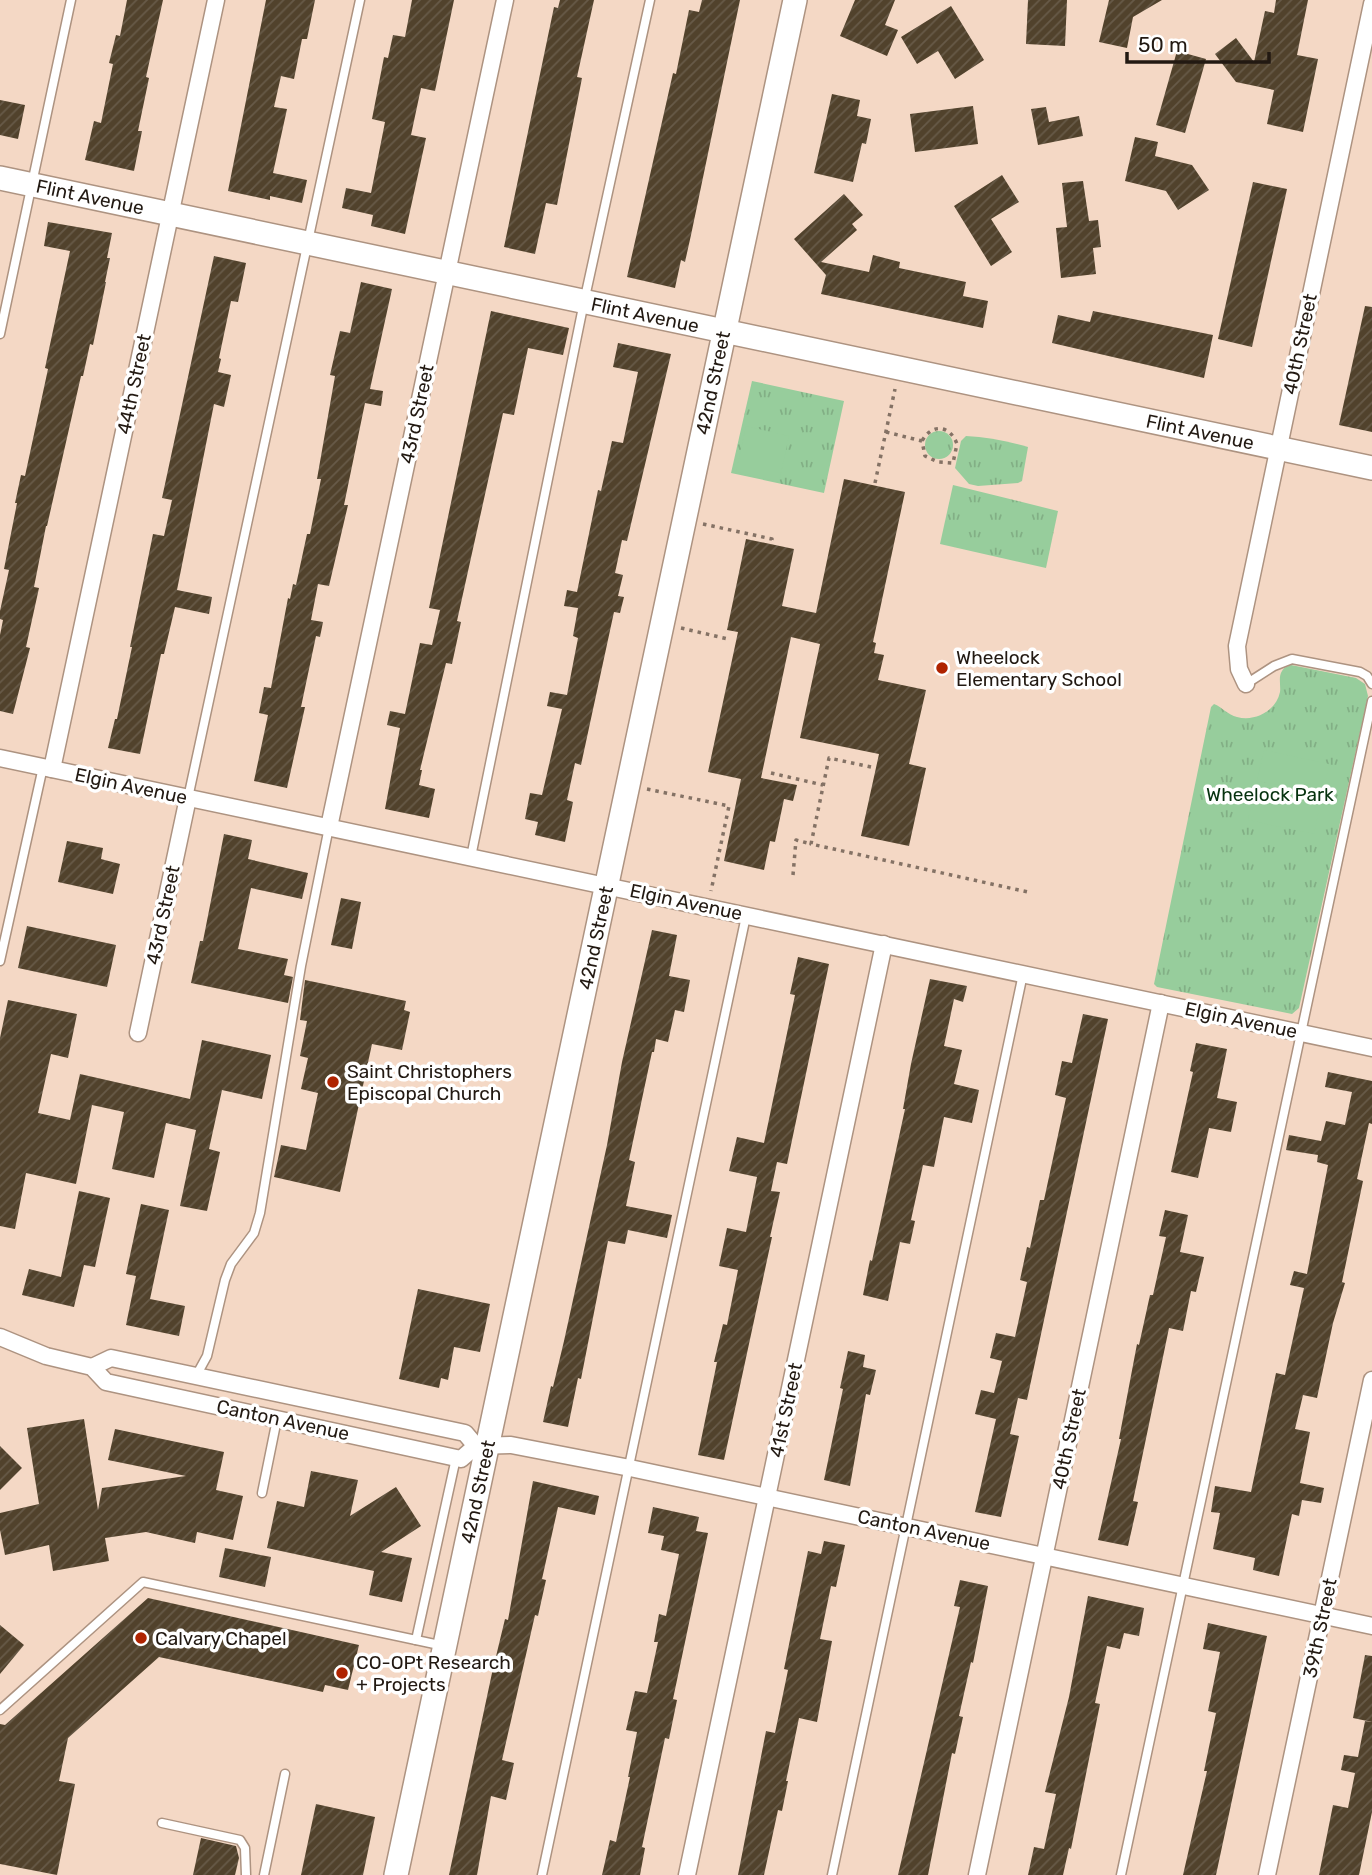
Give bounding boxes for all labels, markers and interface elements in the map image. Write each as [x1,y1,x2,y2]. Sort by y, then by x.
scale bar [1127,21,1269,65]
text: 50 m [1138,32,1188,57]
street label: Flint Avenue [34,174,146,220]
street label: 40th Street [1278,291,1322,396]
street label: Flint Avenue [589,292,701,338]
street label: 42nd Street [691,329,735,437]
street label: 44th Street [112,331,156,436]
street label: 43rd Street [395,362,439,466]
street label: Flint Avenue [1144,409,1256,455]
place label: Wheelock Elementary School [956,646,1122,691]
marker: Wheelock Elementary School [934,660,950,676]
street label: Elgin Avenue [73,763,189,809]
park label: Wheelock Park [1206,783,1334,806]
street label: 43rd Street [141,863,185,967]
street label: Elgin Avenue [628,879,744,925]
street label: 42nd Street [574,884,618,992]
street label: Elgin Avenue [1183,997,1299,1043]
place label: Saint Christophers Episcopal Church [347,1060,512,1105]
marker: Saint Christophers Episcopal Church [325,1074,341,1090]
street label: 41st Street [765,1360,807,1459]
street label: 40th Street [1047,1386,1091,1491]
street label: Canton Avenue [215,1395,351,1445]
street label: 42nd Street [456,1438,500,1546]
street label: Canton Avenue [856,1505,992,1555]
street label: 39th Street [1298,1576,1342,1680]
place label: Calvary Chapel [155,1627,287,1650]
marker: Calvary Chapel [133,1630,149,1646]
place label: CO-OPt Research + Projects [356,1651,511,1696]
marker: CO-OPt Research + Projects [334,1665,350,1681]

